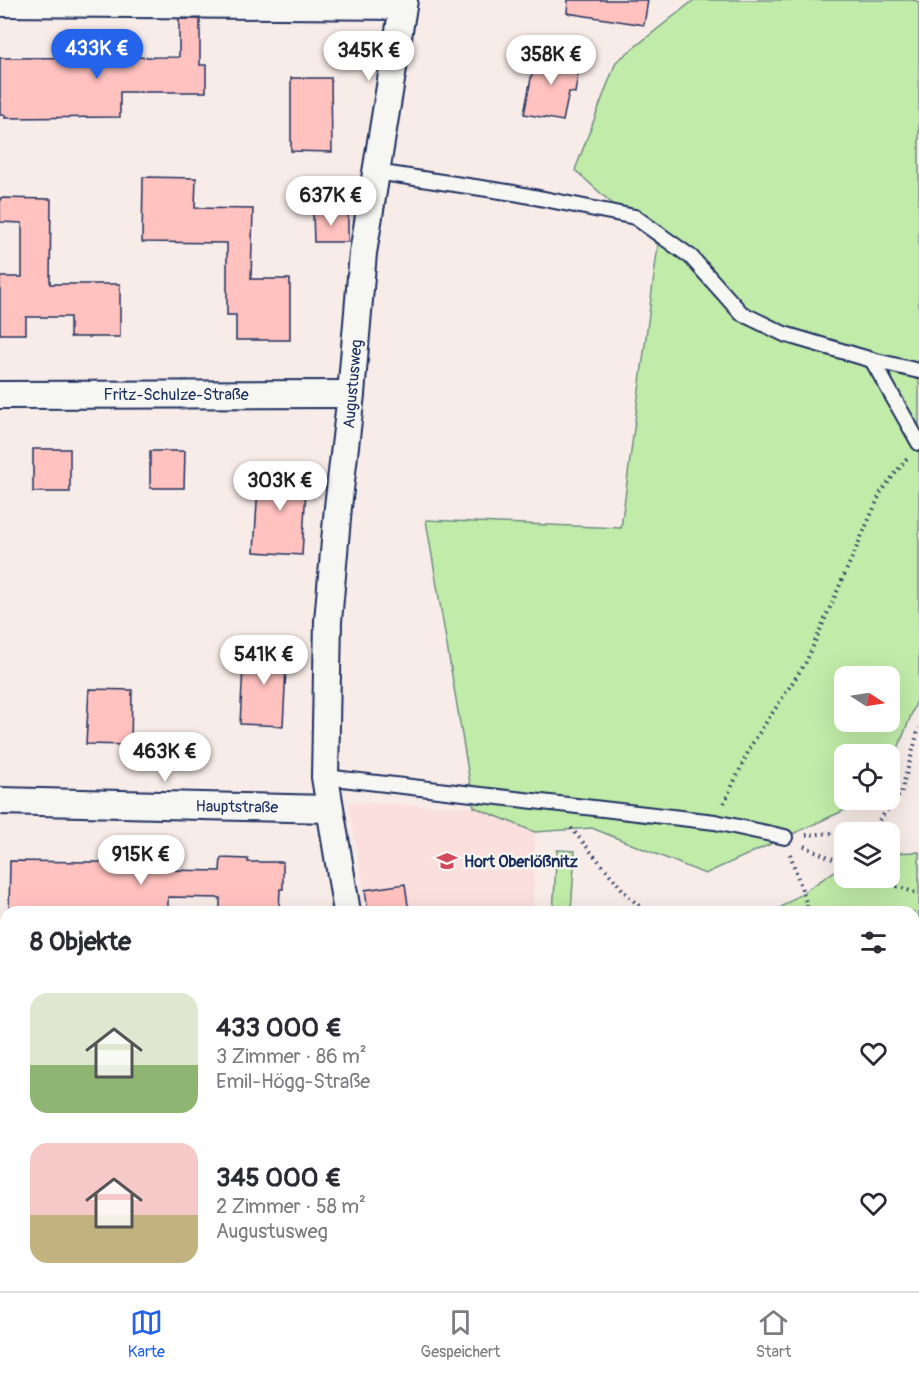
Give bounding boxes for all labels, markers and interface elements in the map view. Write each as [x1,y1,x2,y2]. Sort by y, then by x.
pin: 433K € [48,29,146,80]
pin: 345K € [320,31,418,82]
pin: 358K € [502,35,600,86]
text: 433K € [65,36,129,61]
text: 345K € [337,38,401,63]
text: 358K € [520,42,582,67]
pin: 637K € [282,176,380,227]
text: 637K € [300,183,362,208]
street label: Augustusweg [339,339,367,430]
street label: Fritz-Schulze-Straße [103,385,249,405]
pin: 303K € [231,461,329,512]
text: 303K € [247,468,313,493]
pin: 541K € [215,635,313,686]
text: 541K € [234,642,294,667]
north arrow [834,666,900,732]
map controls [834,666,900,888]
pin: 463K € [116,732,214,783]
text: 463K € [133,739,197,764]
button: locate [834,744,900,810]
street label: Hauptstraße [195,796,279,818]
button: layers [834,822,900,888]
pin: 915K € [92,835,190,886]
text: 915K € [112,842,170,867]
school or university icon: Hort Oberlößnitz [435,849,459,873]
place label: Hort Oberlößnitz [464,852,579,872]
text: 8 Objekte [30,926,131,958]
icon: filters [857,926,890,959]
text: 433 000 € [216,1012,342,1044]
icon: home [78,1017,150,1089]
icon: heart [857,1037,890,1070]
text: 3 Zimmer · 86 m² [216,1044,367,1069]
text: Emil-Högg-Straße [216,1069,370,1094]
text: 345 000 € [216,1162,341,1194]
icon: home [78,1167,150,1239]
icon: heart [857,1187,890,1220]
text: 2 Zimmer · 58 m² [216,1194,366,1219]
text: Augustusweg [216,1219,328,1244]
tab: Karte [128,1306,165,1362]
tab: Gespeichert [421,1306,500,1362]
tab: Start [756,1306,791,1362]

